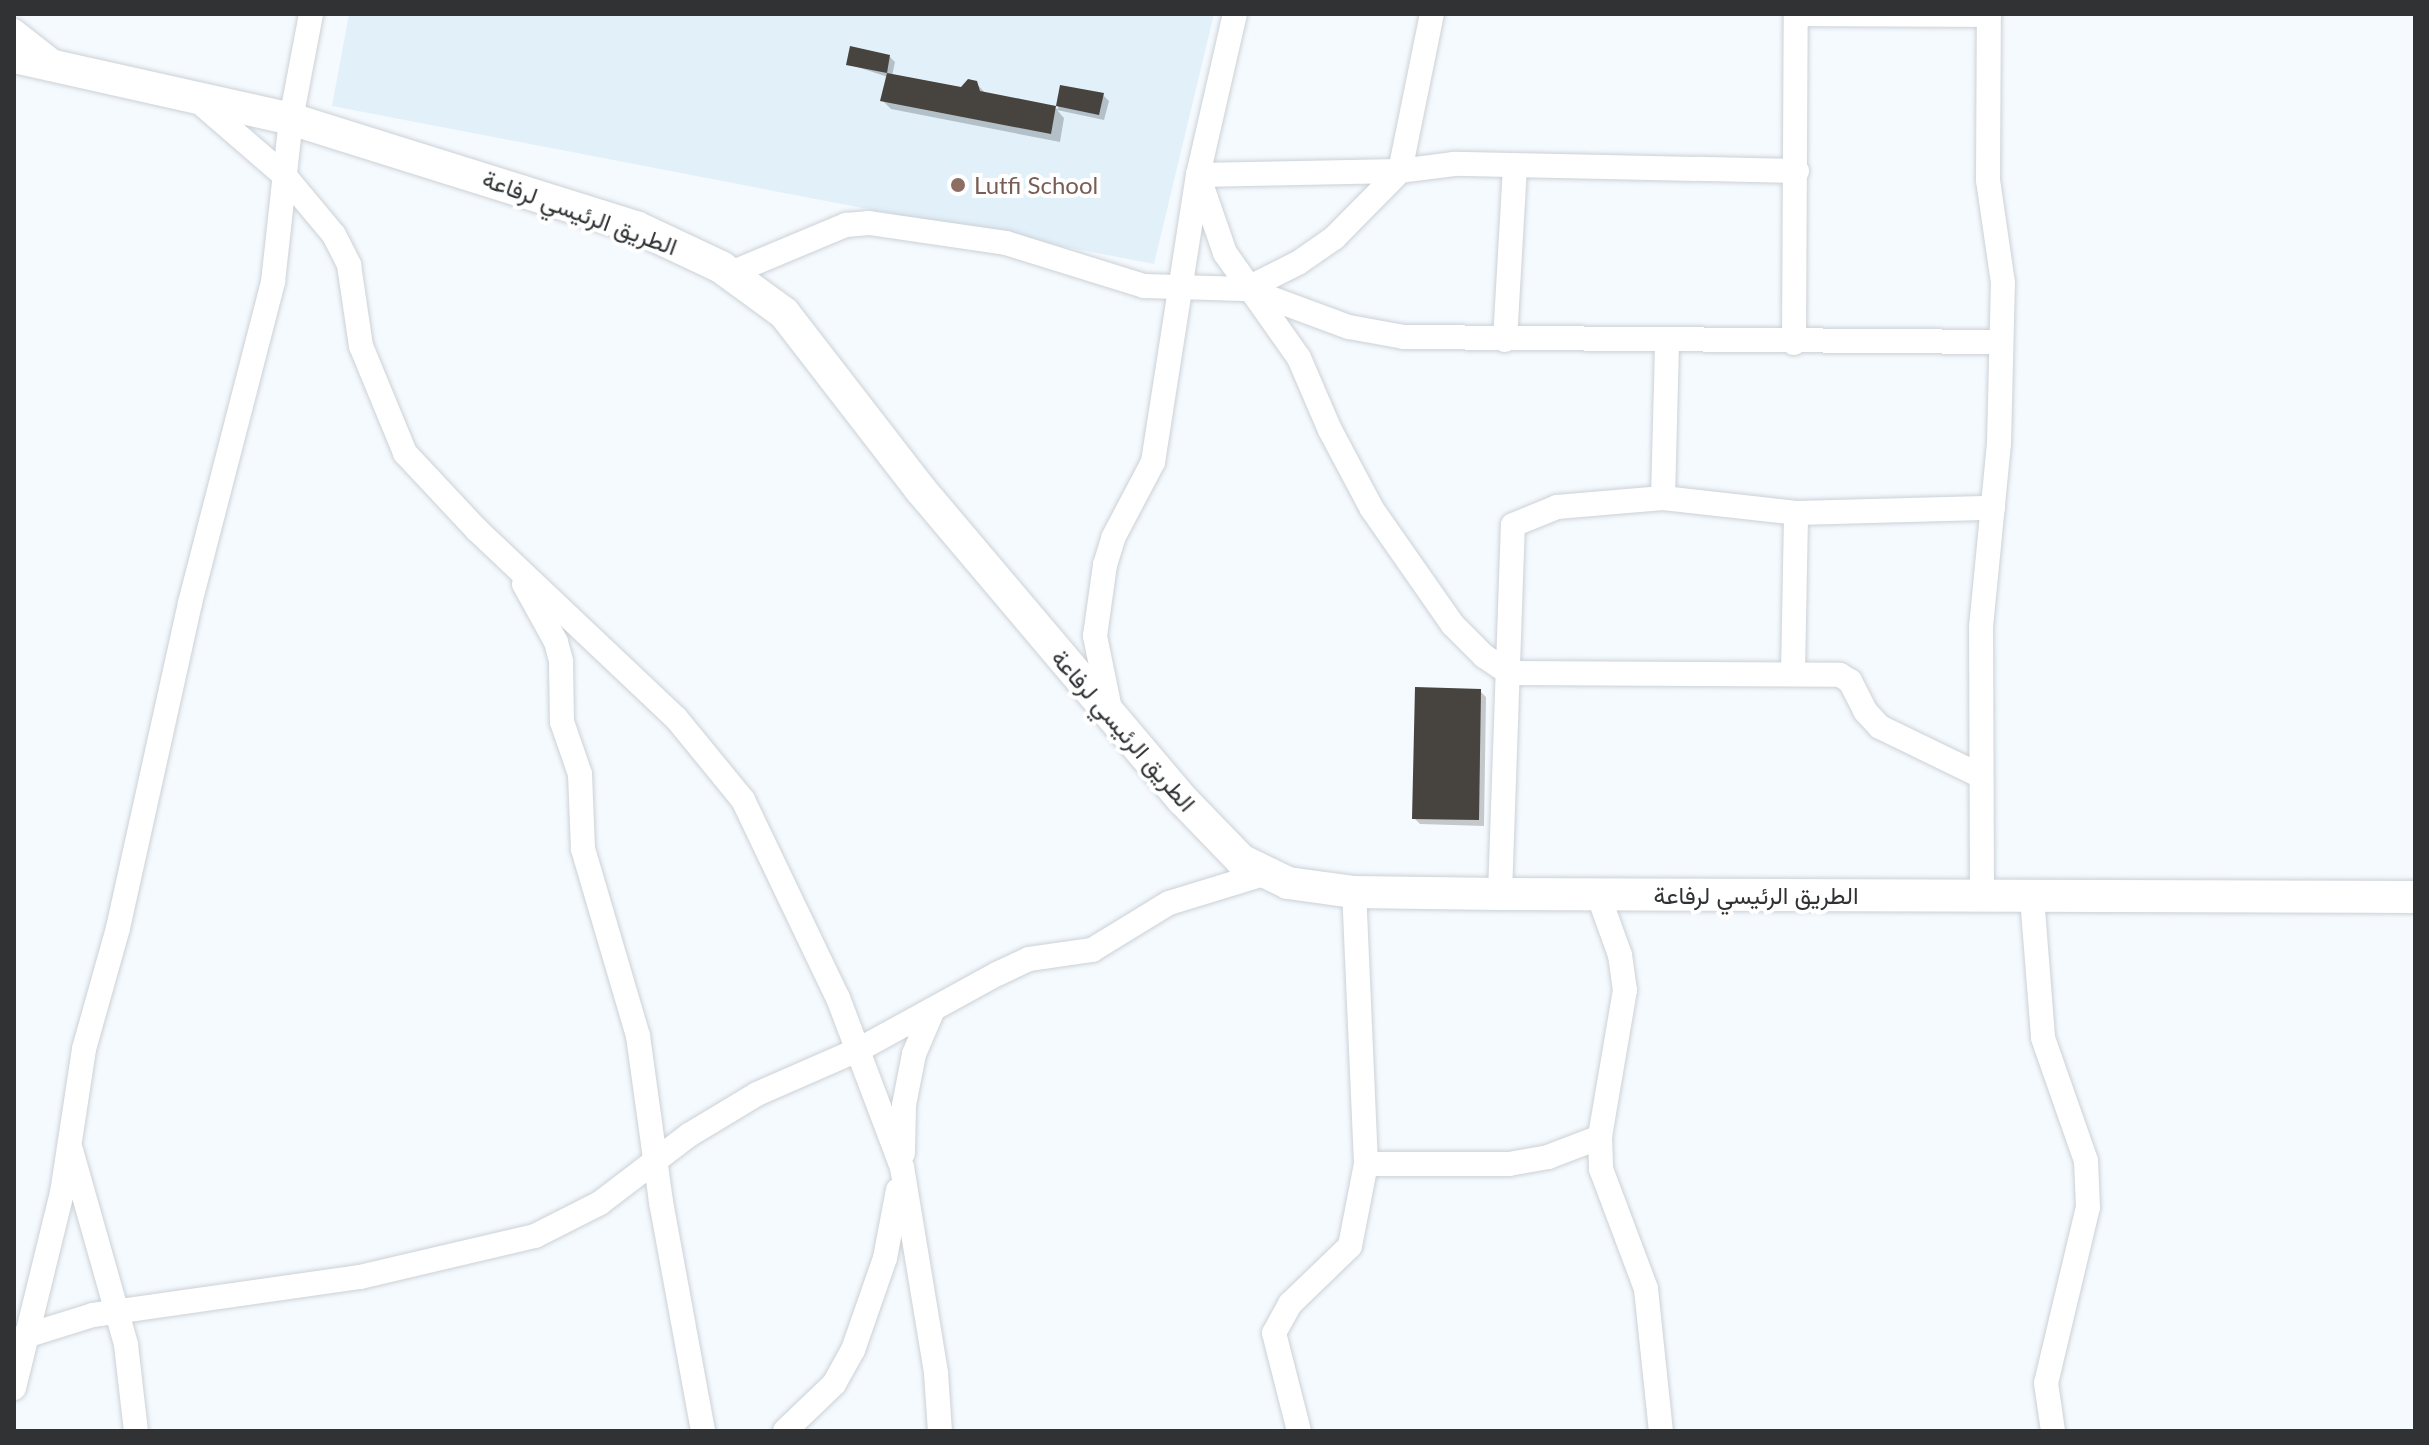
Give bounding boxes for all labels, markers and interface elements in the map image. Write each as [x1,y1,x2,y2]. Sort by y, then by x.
street label: الطريق الرئيسي لرفاعة [479,163,681,261]
place label: Lutfi School [974,171,1098,199]
marker: Lutfi School [949,176,967,194]
street label: الطريق الرئيسي لرفاعة [1046,643,1202,817]
street label: الطريق الرئيسي لرفاعة [1654,881,1858,909]

